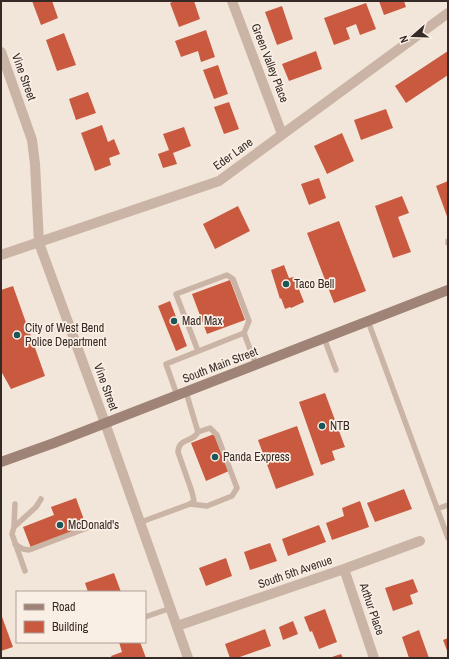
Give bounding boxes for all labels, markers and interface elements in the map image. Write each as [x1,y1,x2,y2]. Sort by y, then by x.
north arrow [393,16,433,56]
street label: Green Valley Place [248,21,292,105]
text: N [396,34,411,45]
street label: Vine Street [8,51,40,103]
street label: Eder Lane [210,134,256,174]
place label: Taco Bell [294,276,334,292]
marker: Taco Bell [281,279,291,289]
place label: Mad Max [182,313,223,329]
marker: Mad Max [169,316,179,326]
place label: City of West Bend Police Department [25,320,107,350]
marker: City of West Bend Police Department [12,330,22,340]
street label: South Main Street [180,343,260,387]
street label: Vine Street [90,361,122,413]
place label: NTB [330,418,350,434]
marker: NTB [317,421,327,431]
place label: Panda Express [223,449,290,465]
marker: Panda Express [210,452,220,462]
place label: McDonald's [68,517,119,533]
marker: McDonald's [55,520,65,530]
street label: South 5th Avenue [256,552,334,592]
street label: Arthur Place [355,580,388,637]
legend [16,591,146,643]
text: Road [52,599,76,615]
text: Building [52,619,89,635]

